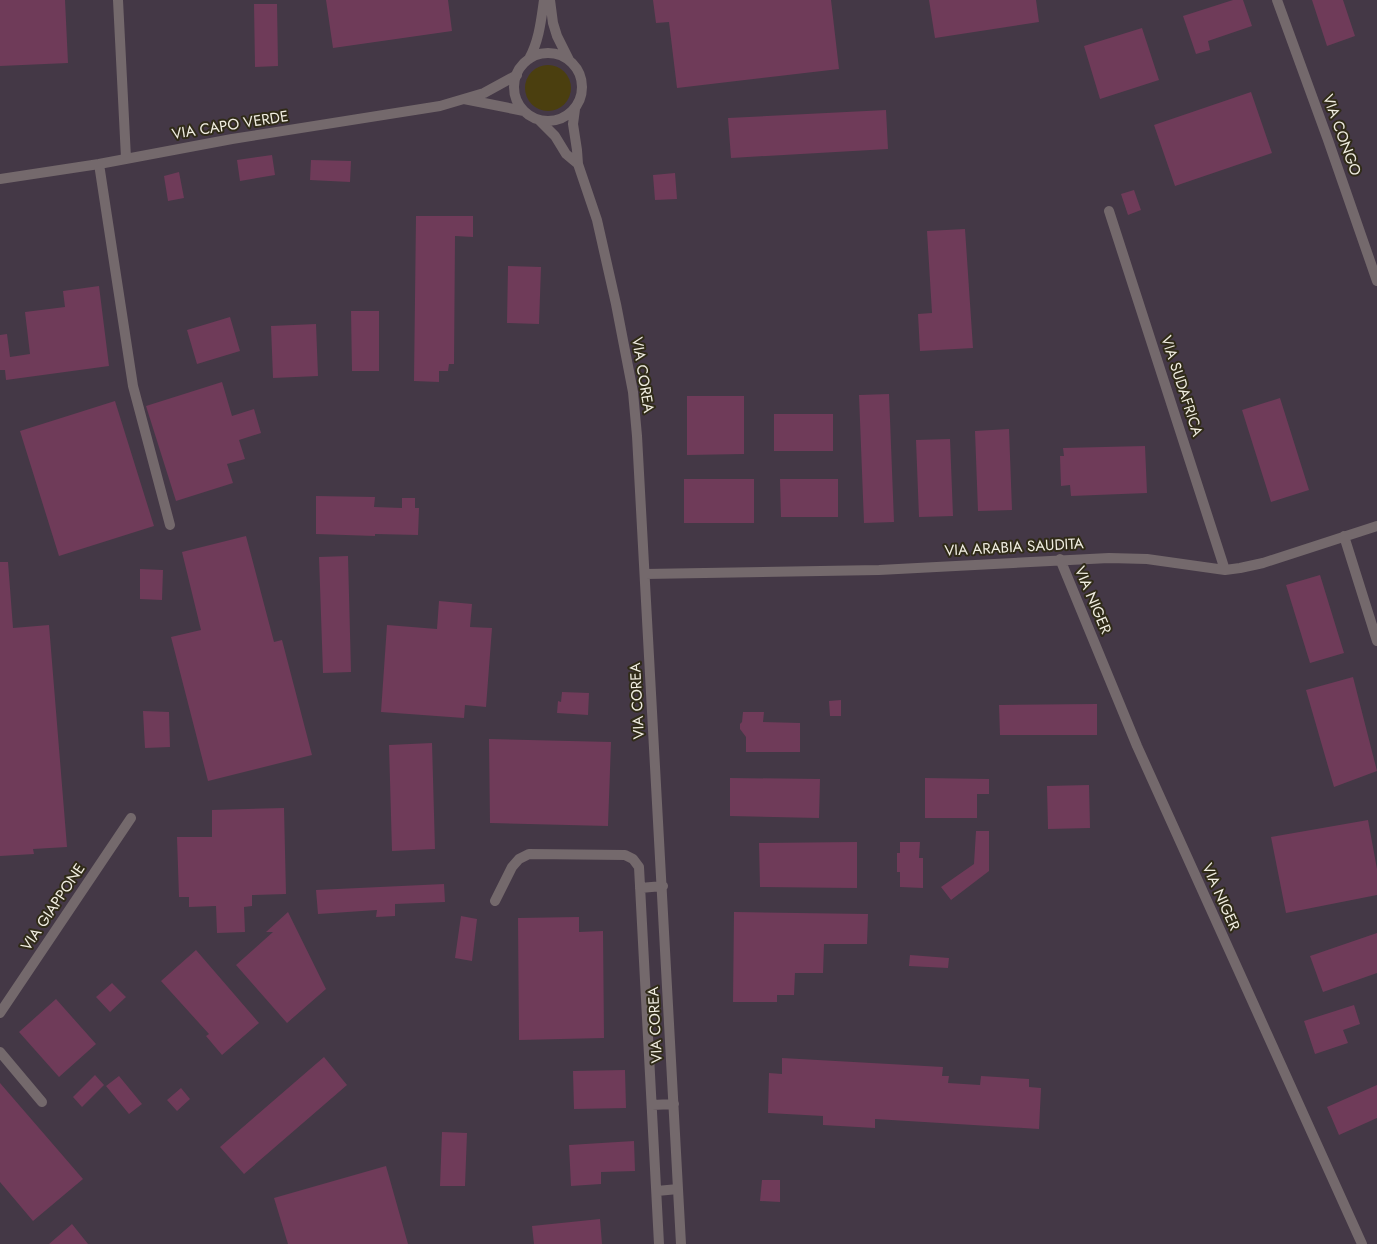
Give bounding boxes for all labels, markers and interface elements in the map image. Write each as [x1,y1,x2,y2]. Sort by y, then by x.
street label: VIA CONGO [1317,91,1367,179]
street label: VIA CAPO VERDE [170,105,290,145]
street label: VIA SUDAFRICA [1155,333,1209,439]
street label: VIA COREA [626,335,660,415]
street label: VIA ARABIA SAUDITA [944,532,1084,562]
street label: VIA NIGER [1069,563,1117,638]
street label: VIA COREA [624,662,650,740]
street label: VIA GIAPPONE [16,859,90,955]
street label: VIA NIGER [1196,860,1246,935]
street label: VIA COREA [642,986,668,1064]

